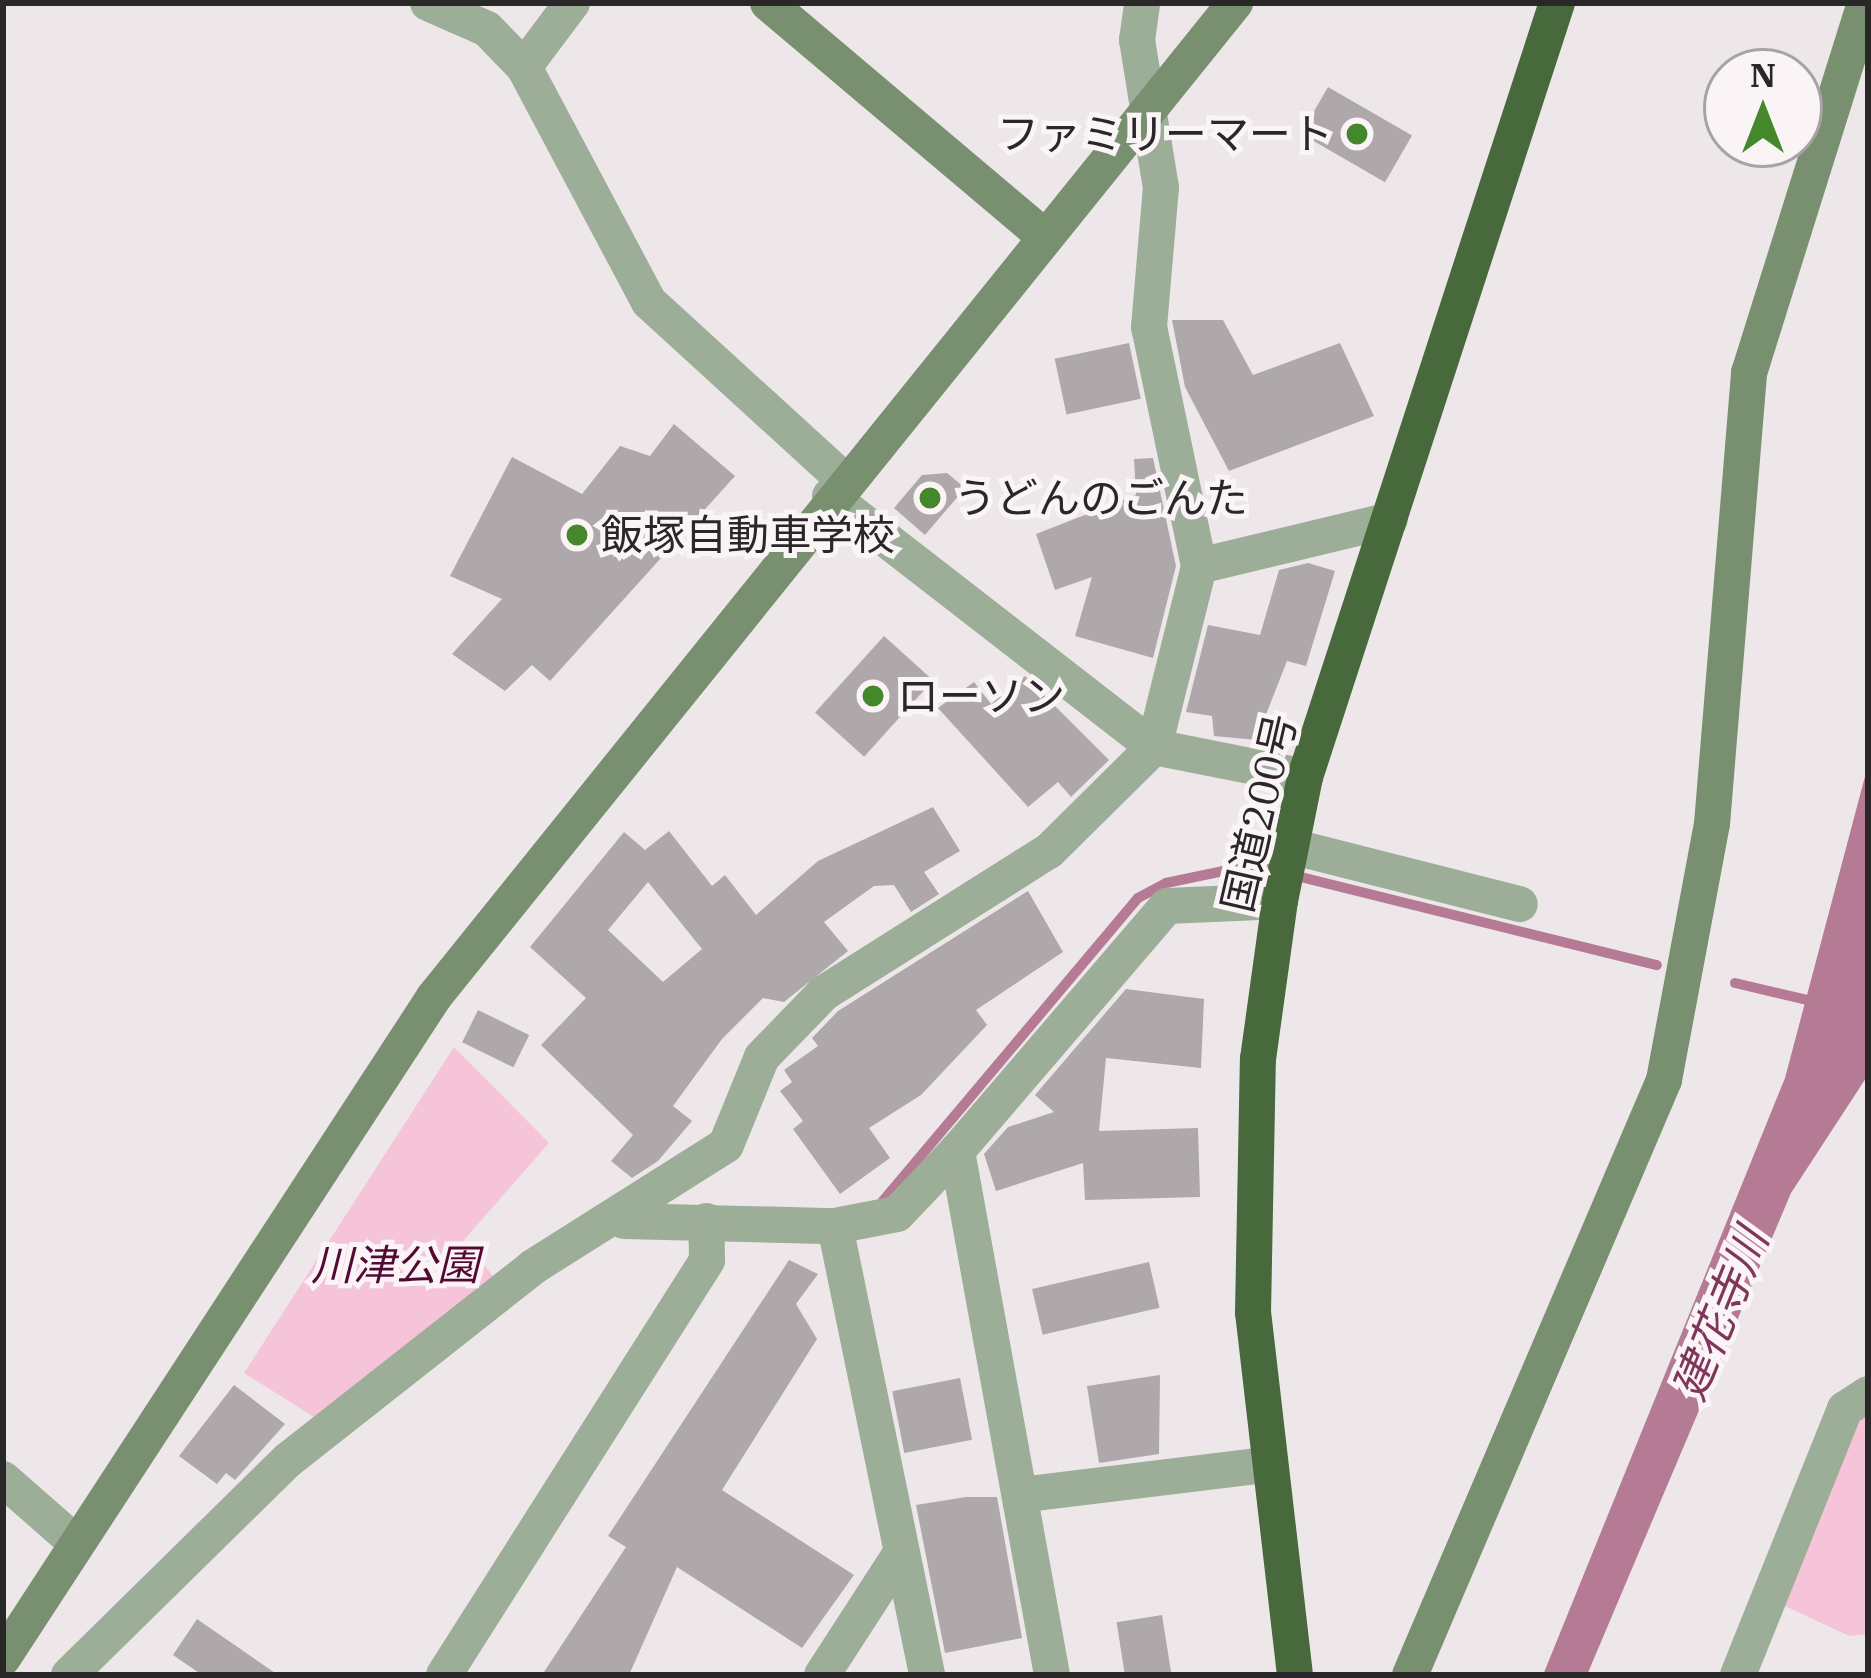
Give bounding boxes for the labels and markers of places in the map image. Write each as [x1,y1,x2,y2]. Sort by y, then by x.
place label: ファミリーマート [997,109,1333,159]
marker: ファミリーマート [1344,121,1370,147]
place label: うどんのごんた [954,473,1248,523]
marker: うどんのごんた [917,485,943,511]
place label: 飯塚自動車学校 [601,510,895,560]
marker: 飯塚自動車学校 [564,522,590,548]
place label: ローソン [897,671,1065,721]
marker: ローソン [860,683,886,709]

